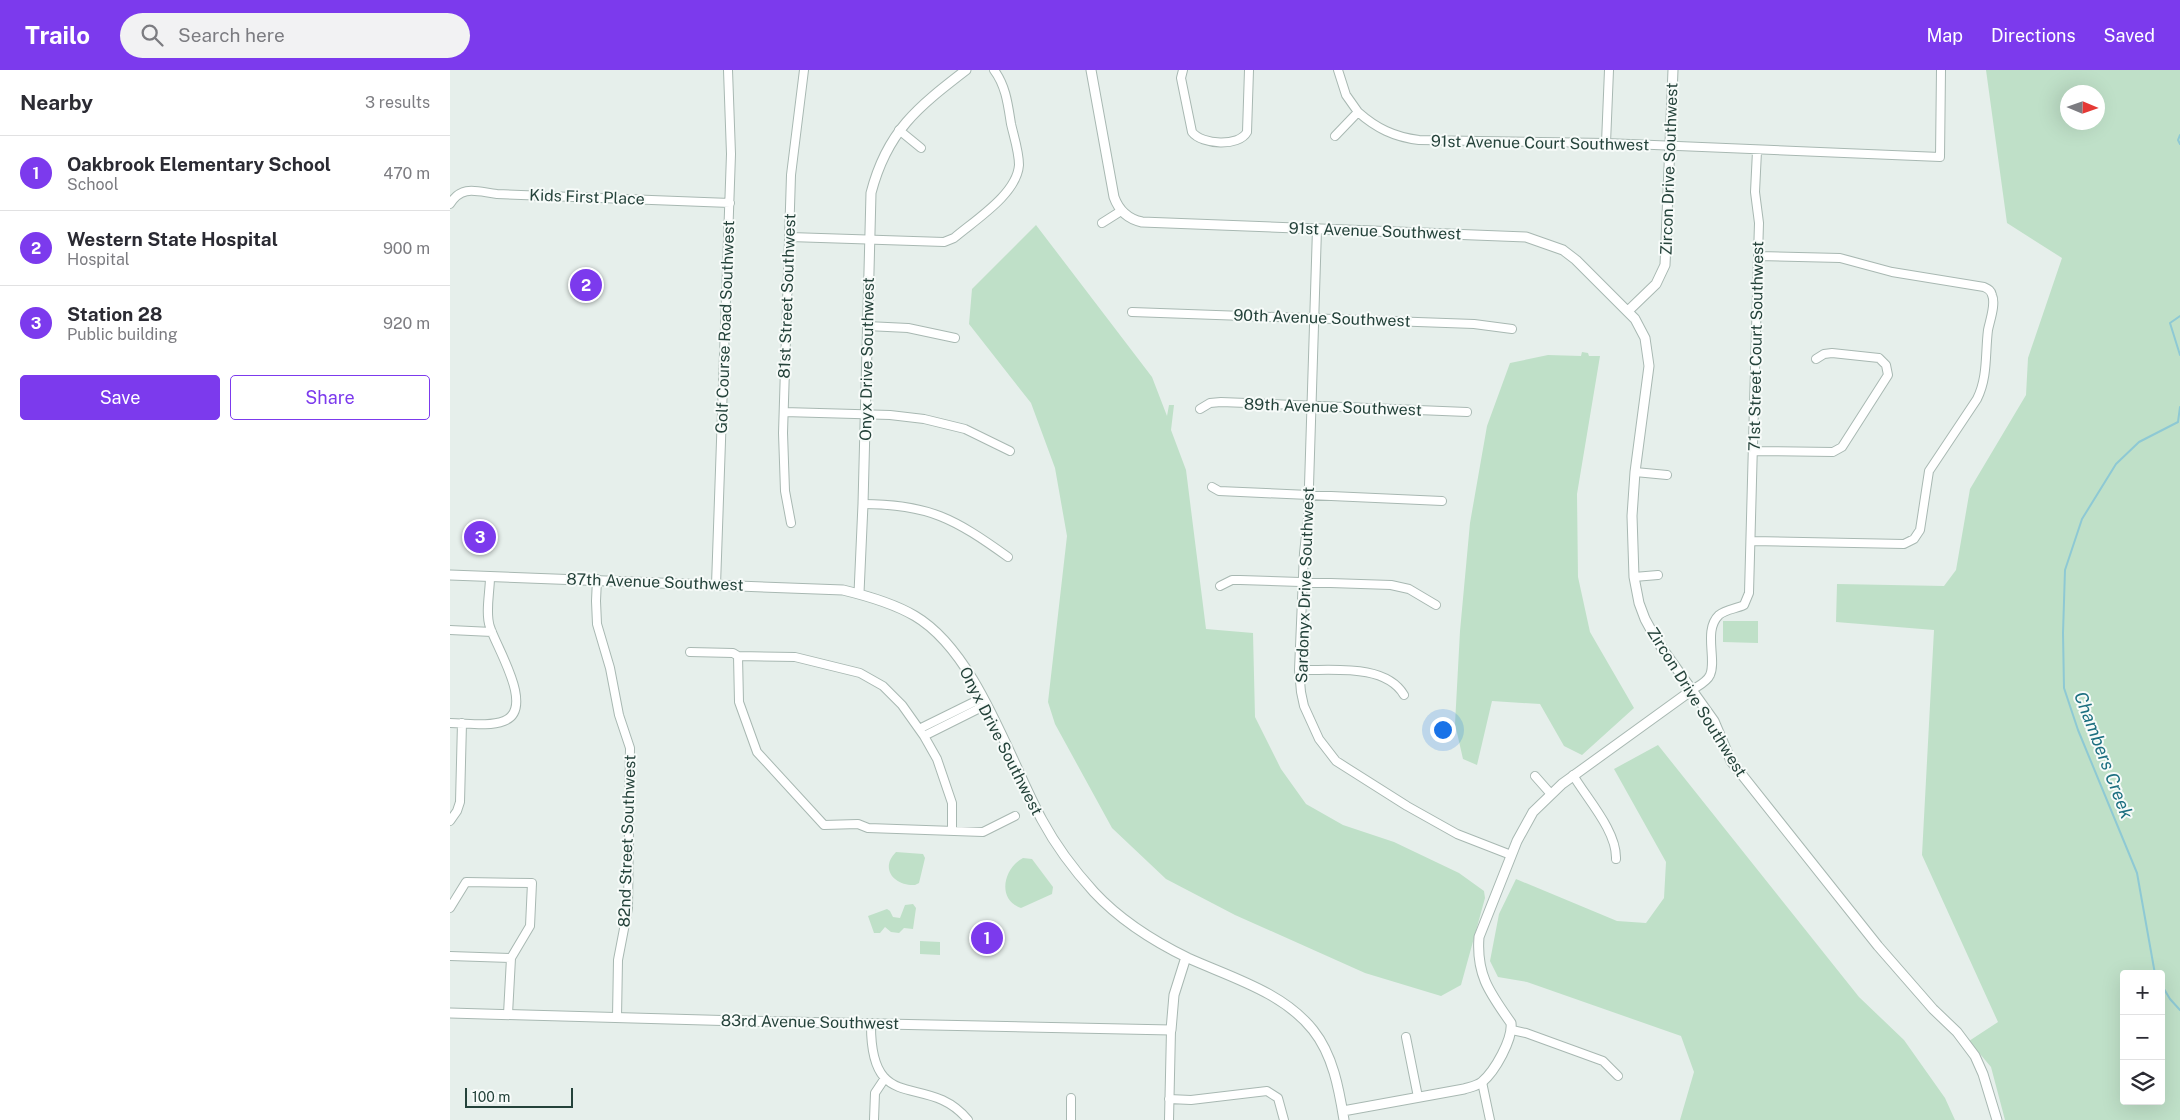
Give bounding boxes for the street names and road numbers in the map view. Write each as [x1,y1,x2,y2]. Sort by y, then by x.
street label: Zircon Drive Southwest [1656,82,1682,256]
street label: 91st Avenue Court Southwest [1431,132,1649,154]
street label: Kids First Place [529,185,645,209]
street label: 81st Street Southwest [775,213,799,379]
street label: 91st Avenue Southwest [1288,218,1462,244]
street label: Golf Course Road Southwest [712,220,738,434]
street label: 71st Street Court Southwest [1745,241,1767,451]
street label: Onyx Drive Southwest [856,277,878,441]
street label: 90th Avenue Southwest [1233,305,1411,331]
street label: 89th Avenue Southwest [1244,394,1422,420]
street label: Sardonyx Drive Southwest [1292,487,1318,683]
street label: 87th Avenue Southwest [566,569,744,595]
street label: Zircon Drive Southwest [1643,624,1751,780]
street label: Onyx Drive Southwest [955,664,1047,818]
street label: 82nd Street Southwest [614,754,640,928]
street label: 83rd Avenue Southwest [721,1011,899,1033]

